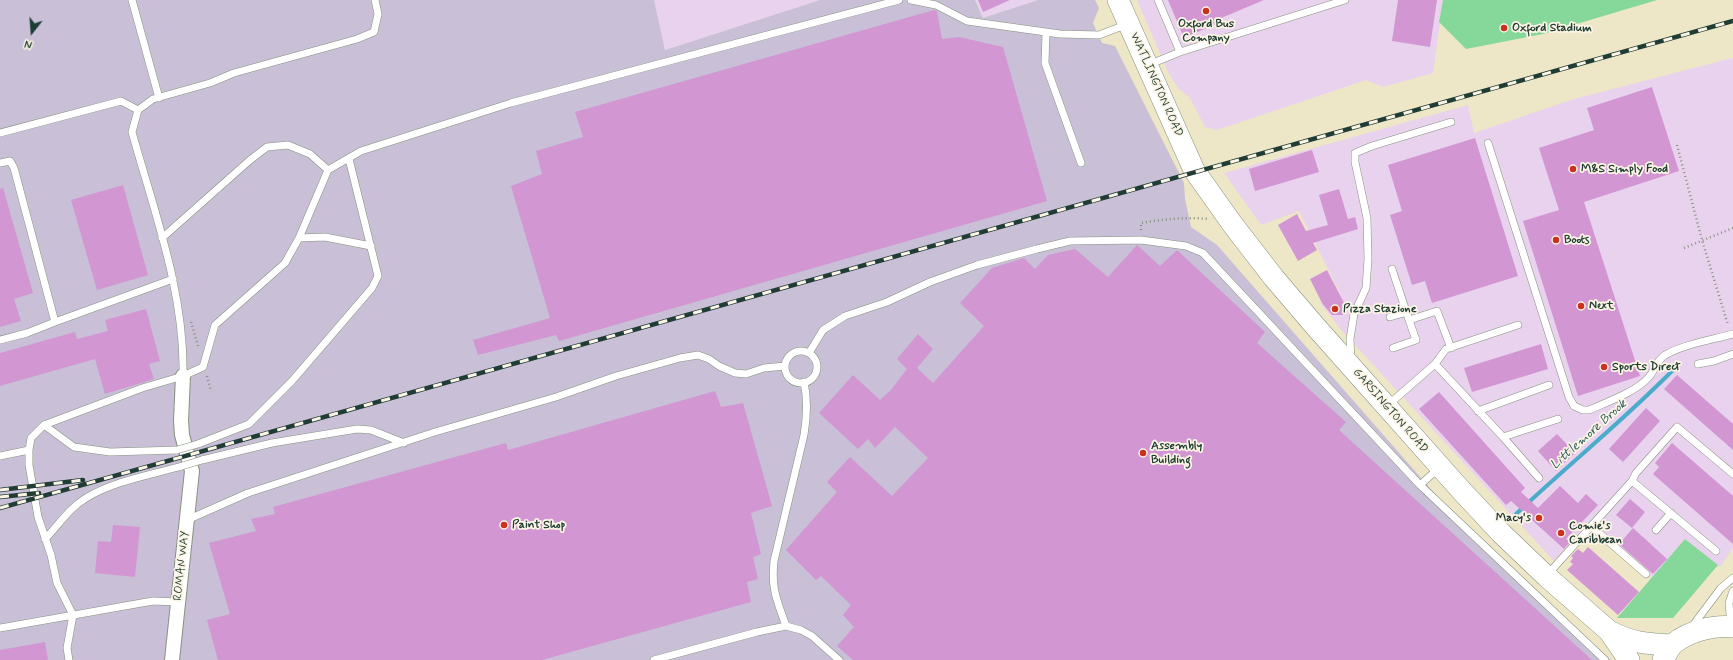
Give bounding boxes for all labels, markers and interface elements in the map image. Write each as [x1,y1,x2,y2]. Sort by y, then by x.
marker: Oxford Bus Company [1201,6,1211,16]
north arrow [12,12,52,52]
place label: Oxford Bus Company [1178,17,1234,45]
place label: Oxford Stadium [1512,21,1592,35]
marker: Oxford Stadium [1499,23,1509,33]
street label: WATLINGTON ROAD [1127,31,1185,139]
text: N [23,36,34,51]
place label: M&S Simply Food [1581,162,1668,176]
marker: M&S Simply Food [1568,164,1578,174]
place label: Boots [1564,233,1589,247]
marker: Boots [1551,235,1561,245]
place label: Next [1589,299,1614,313]
marker: Next [1576,301,1586,311]
place label: Pizza Stazione [1343,302,1417,316]
marker: Pizza Stazione [1330,304,1340,314]
place label: Sports Direct [1612,360,1680,374]
marker: Sports Direct [1599,362,1609,372]
street label: GARSINGTON ROAD [1349,366,1431,456]
water label: Littlemore Brook [1548,397,1630,473]
place label: Assembly Building [1151,439,1202,467]
marker: Assembly Building [1138,448,1148,458]
place label: Macy's [1496,511,1531,525]
marker: Macy's [1534,513,1544,523]
place label: Paint Shop [512,518,565,532]
place label: Comie's Caribbean [1569,519,1622,547]
marker: Paint Shop [499,520,509,530]
marker: Comie's Caribbean [1556,528,1566,538]
street label: ROMAN WAY [171,531,193,601]

